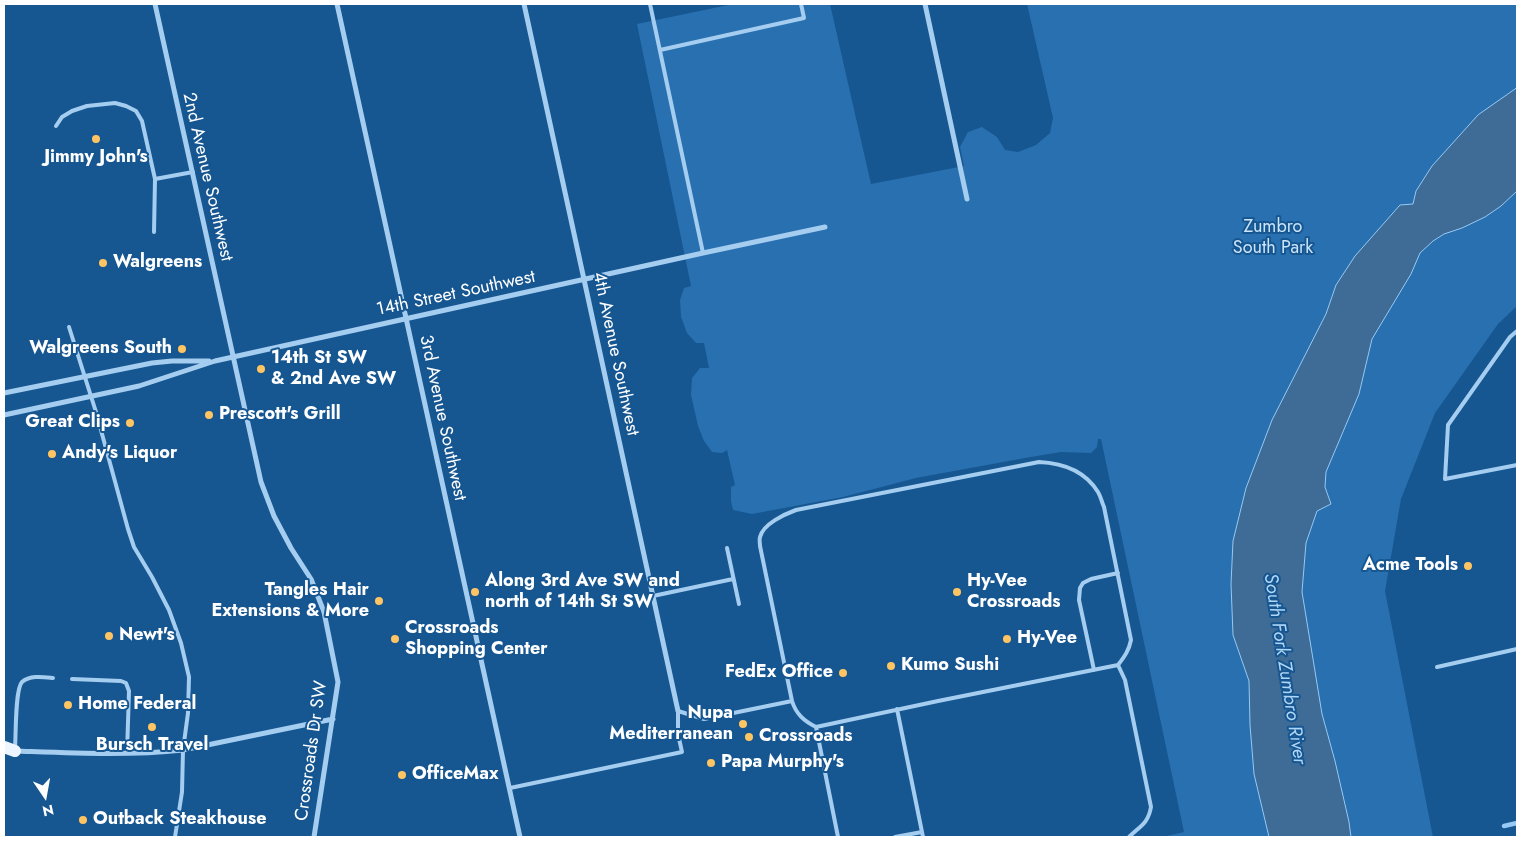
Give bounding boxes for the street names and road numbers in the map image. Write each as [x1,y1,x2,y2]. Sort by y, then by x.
street label: 2nd Avenue Southwest [177,91,237,263]
street label: 14th Street Southwest [375,267,537,321]
street label: 4th Avenue Southwest [587,270,643,438]
street label: 3rd Avenue Southwest [414,333,470,503]
street label: Crossroads Dr SW [291,679,333,823]

